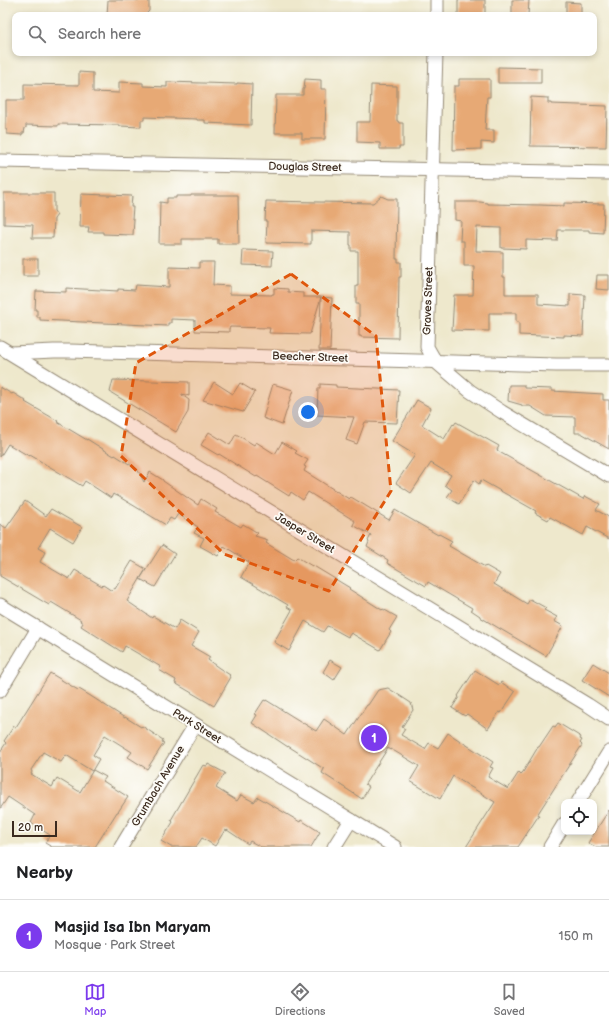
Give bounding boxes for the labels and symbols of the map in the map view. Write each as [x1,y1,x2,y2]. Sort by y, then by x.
street label: Douglas Street [268,160,342,174]
street label: Graves Street [420,266,436,335]
street label: Beecher Street [272,349,349,365]
your location [298,402,318,422]
street label: Jasper Street [273,510,338,556]
street label: Park Street [170,706,224,746]
pin: 1 [361,723,387,753]
street label: Grumbach Avenue [129,743,187,829]
scale bar [12,819,57,838]

